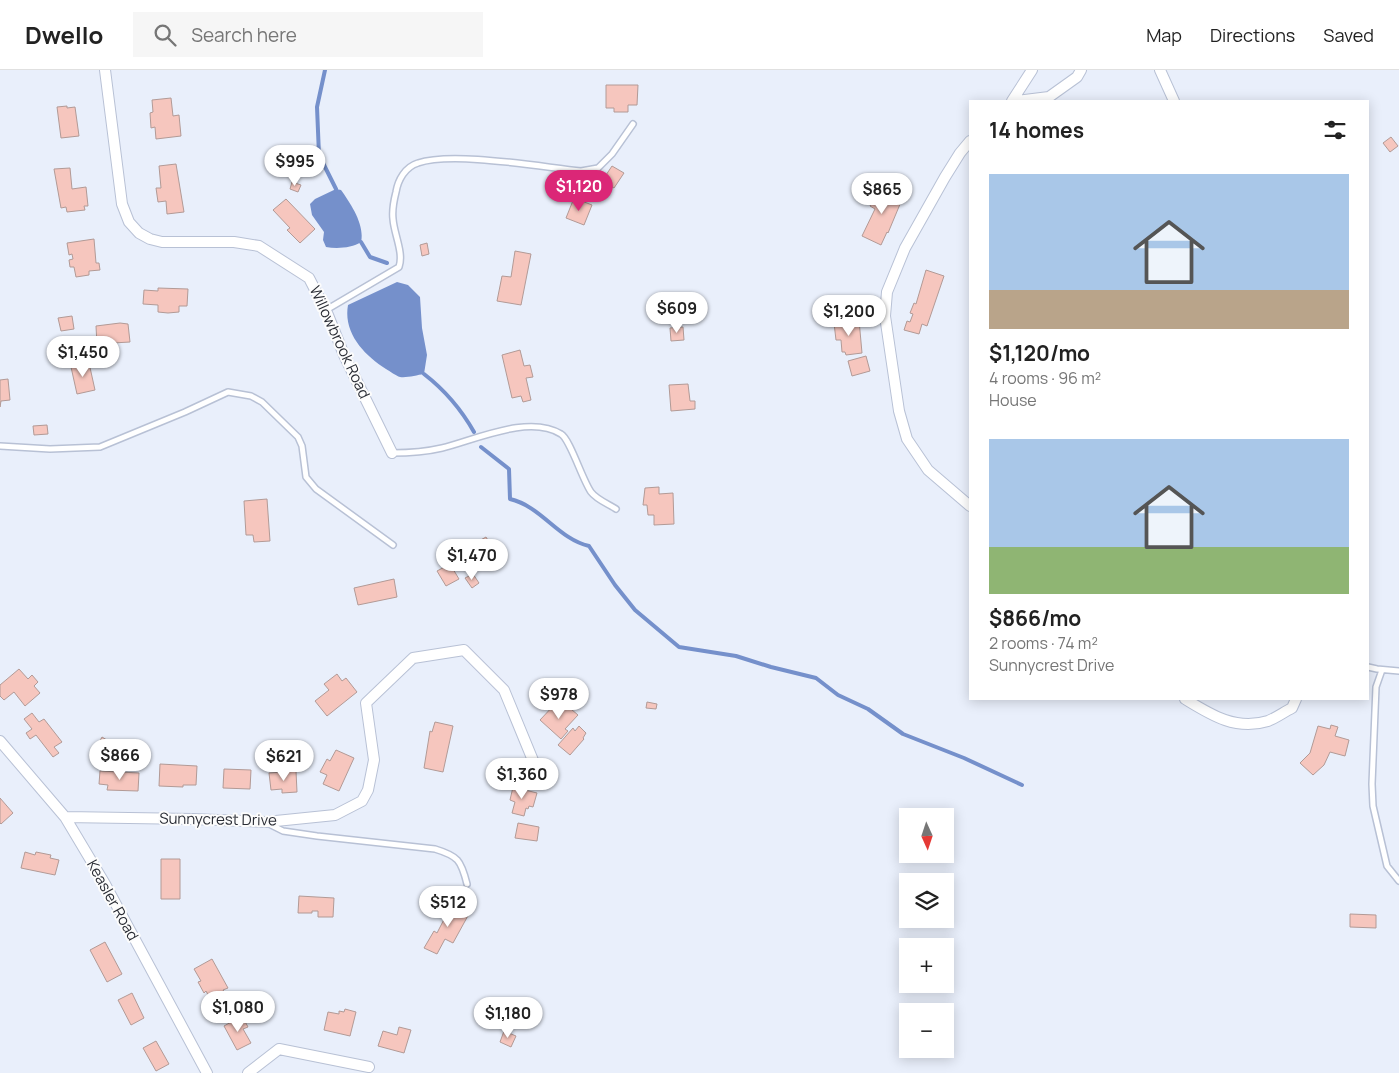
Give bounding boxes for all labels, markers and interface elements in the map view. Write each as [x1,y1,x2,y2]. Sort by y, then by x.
search box [133,12,483,57]
text: Dwello [25,18,103,51]
icon: search [151,21,179,49]
text: Search here [191,22,297,48]
text: Map [1146,23,1182,47]
text: Directions [1210,23,1295,47]
text: Saved [1323,23,1374,47]
text: 14 homes [989,116,1084,144]
icon: filters [1321,116,1349,144]
pin: $995 [265,144,325,187]
text: $995 [275,150,315,172]
pin: $1,120 [538,170,620,212]
pin: $865 [852,172,912,215]
text: $1,120 [556,175,602,197]
text: $865 [862,178,902,200]
icon: home [1124,207,1214,297]
street label: Willowbrook Road [305,282,375,402]
pin: $609 [647,292,707,334]
pin: $1,200 [808,294,890,337]
text: $609 [657,297,697,319]
text: $1,200 [823,300,875,322]
pin: $1,450 [42,336,124,378]
text: $1,120/mo [989,339,1090,367]
text: $1,450 [58,341,108,363]
text: 4 rooms · 96 m² [989,367,1101,389]
text: House [989,389,1037,411]
icon: home [1124,472,1214,562]
pin: $1,470 [431,538,513,581]
text: $1,470 [447,544,497,566]
text: $866/mo [989,604,1081,632]
text: 2 rooms · 74 m² [989,632,1098,654]
text: Sunnycrest Drive [989,654,1114,676]
pin: $978 [529,678,589,720]
text: $978 [540,683,578,705]
pin: $866 [90,738,150,781]
pin: $621 [254,740,314,782]
text: $866 [100,744,140,766]
text: $621 [266,745,302,767]
pin: $1,360 [481,758,563,800]
text: $1,360 [496,763,548,785]
street label: Sunnycrest Drive [159,807,277,831]
north arrow [899,808,954,862]
map controls [899,808,954,1058]
street label: Keasler Road [82,856,144,944]
button: layers [899,873,954,928]
pin: $512 [418,886,478,928]
text: $512 [430,891,466,913]
button: + [899,938,954,993]
pin: $1,080 [197,990,279,1033]
text: $1,080 [212,996,264,1018]
pin: $1,180 [467,996,549,1039]
text: $1,180 [485,1002,531,1024]
button: − [899,1003,954,1058]

